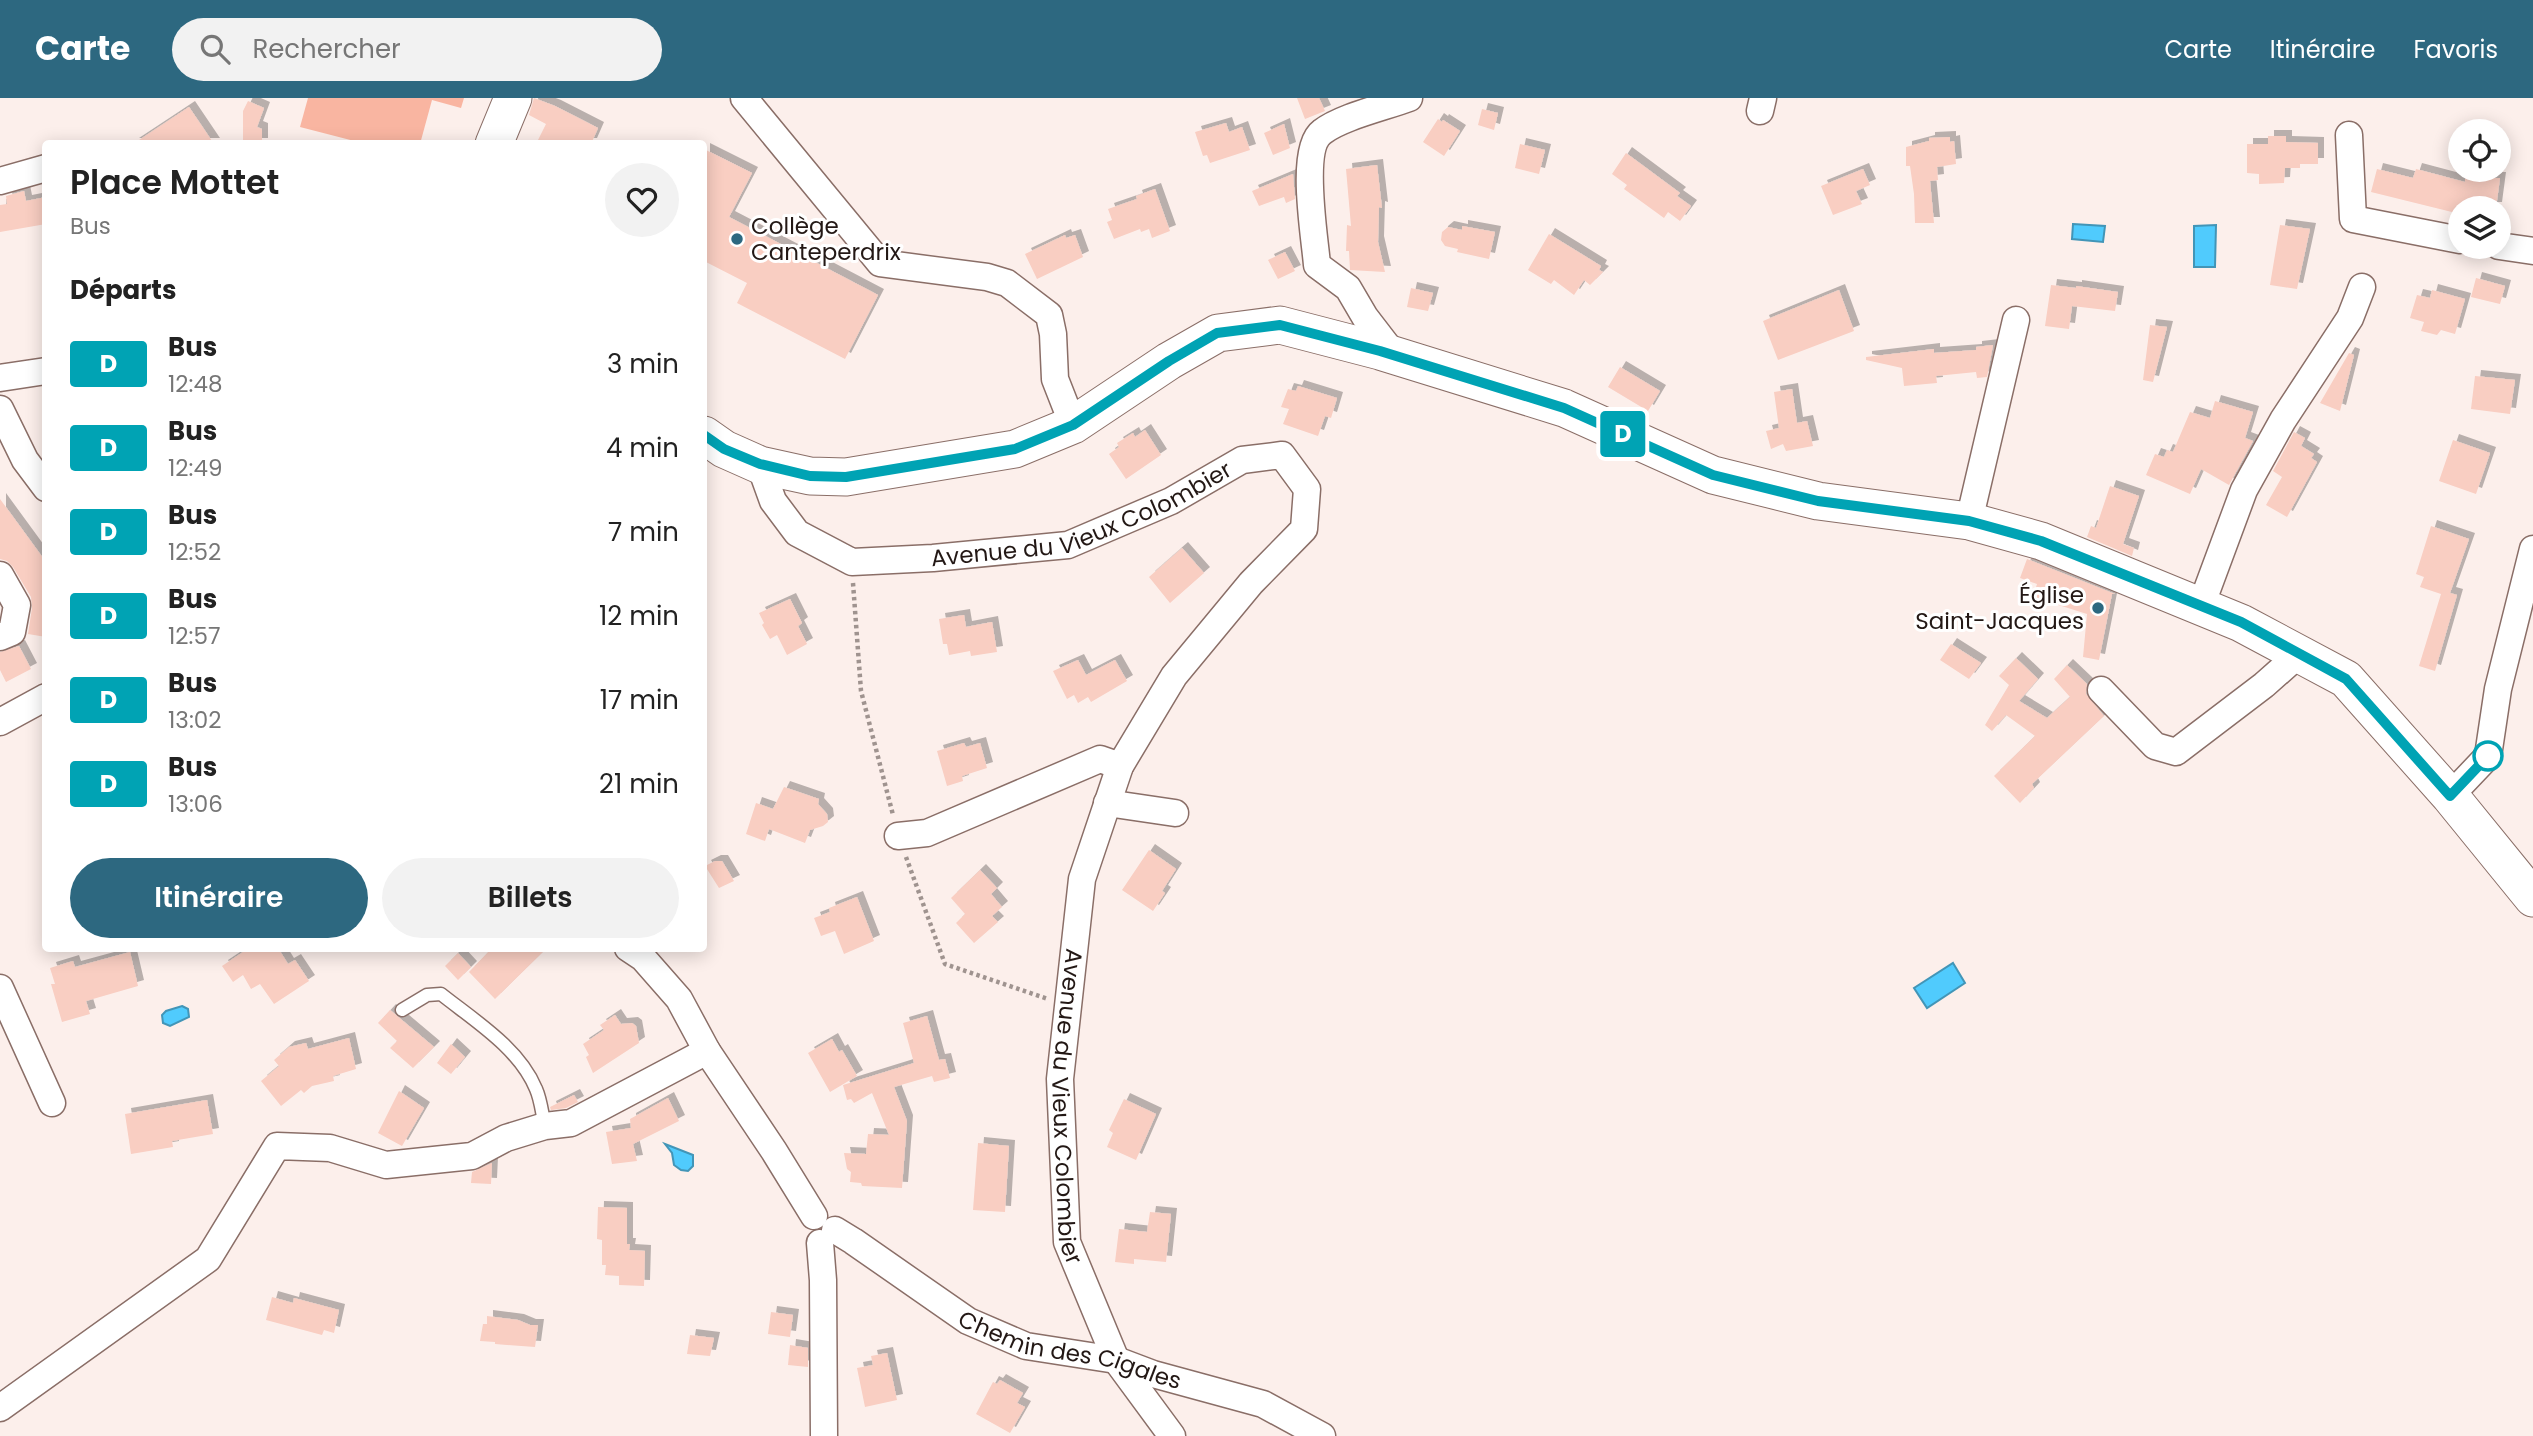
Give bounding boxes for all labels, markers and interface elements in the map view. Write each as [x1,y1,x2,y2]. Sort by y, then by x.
search box [172,18,662,81]
text: Carte [35,25,130,72]
icon: search [196,30,234,68]
text: Rechercher [252,31,401,67]
text: Carte [2164,33,2232,66]
text: Itinéraire [2270,33,2375,66]
text: Favoris [2413,33,2498,66]
map controls [2448,119,2511,259]
button: locate [2448,119,2511,182]
text: Place Mottet [70,159,279,206]
button: heart [605,163,679,237]
button: layers [2448,196,2511,259]
text: Bus [70,210,111,242]
place label: Collège Canteperdrix [751,210,901,268]
marker: Collège Canteperdrix [729,231,745,247]
text: Départs [70,272,176,308]
text: Bus [168,329,217,365]
text: 3 min [607,346,679,382]
text: D [100,347,117,380]
text: 12:48 [168,368,222,400]
line badge: D [1600,411,1646,457]
text: Bus [168,413,217,449]
text: D [1614,417,1632,450]
text: 4 min [606,430,679,466]
text: D [100,431,117,464]
text: 12:49 [168,452,222,484]
street label: Avenue du Vieux Colombier [929,453,1237,574]
text: Bus [168,497,217,533]
text: 7 min [608,514,679,550]
text: D [100,515,117,548]
text: 12:52 [168,536,221,568]
place label: Église Saint-Jacques [1915,579,2084,637]
text: Bus [168,581,217,617]
text: 12 min [599,598,679,634]
text: D [100,599,117,632]
marker: Église Saint-Jacques [2090,600,2106,616]
text: 12:57 [168,620,221,652]
text: Bus [168,665,217,701]
text: 17 min [600,682,679,718]
text: D [100,683,117,716]
text: 13:02 [168,704,221,736]
unlabelled marker [2473,741,2503,771]
text: Bus [168,749,217,785]
text: 21 min [599,766,679,802]
text: D [100,767,117,800]
text: 13:06 [168,788,223,820]
button: Itinéraire [70,858,368,938]
button: Billets [382,858,679,938]
street label: Avenue du Vieux Colombier [1044,947,1091,1269]
street label: Chemin des Cigales [952,1303,1185,1397]

